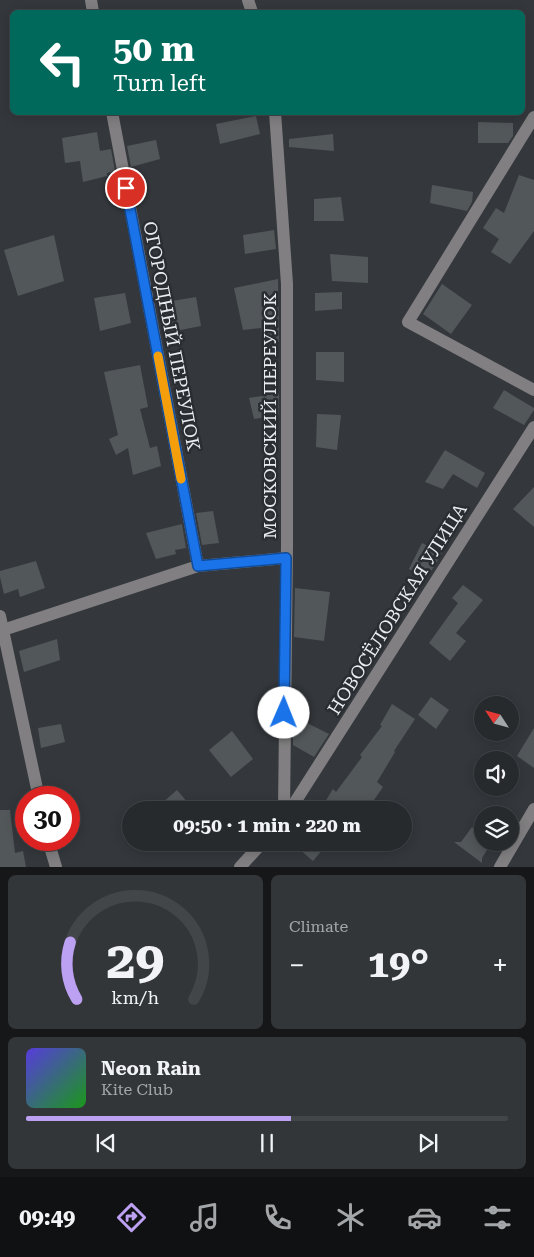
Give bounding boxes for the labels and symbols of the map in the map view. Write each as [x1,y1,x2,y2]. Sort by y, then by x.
pin [105,167,147,209]
street label: ОГОРОДНЫЙ ПЕРЕУЛОК [139,219,205,453]
street label: МОСКОВСКИЙ ПЕРЕУЛОК [259,293,280,539]
street label: НОВОСЁЛОВСКАЯ УЛИЦА [323,499,471,718]
position arrow [257,686,309,738]
north arrow [474,696,519,741]
speed limit sign: 30 [15,786,80,851]

